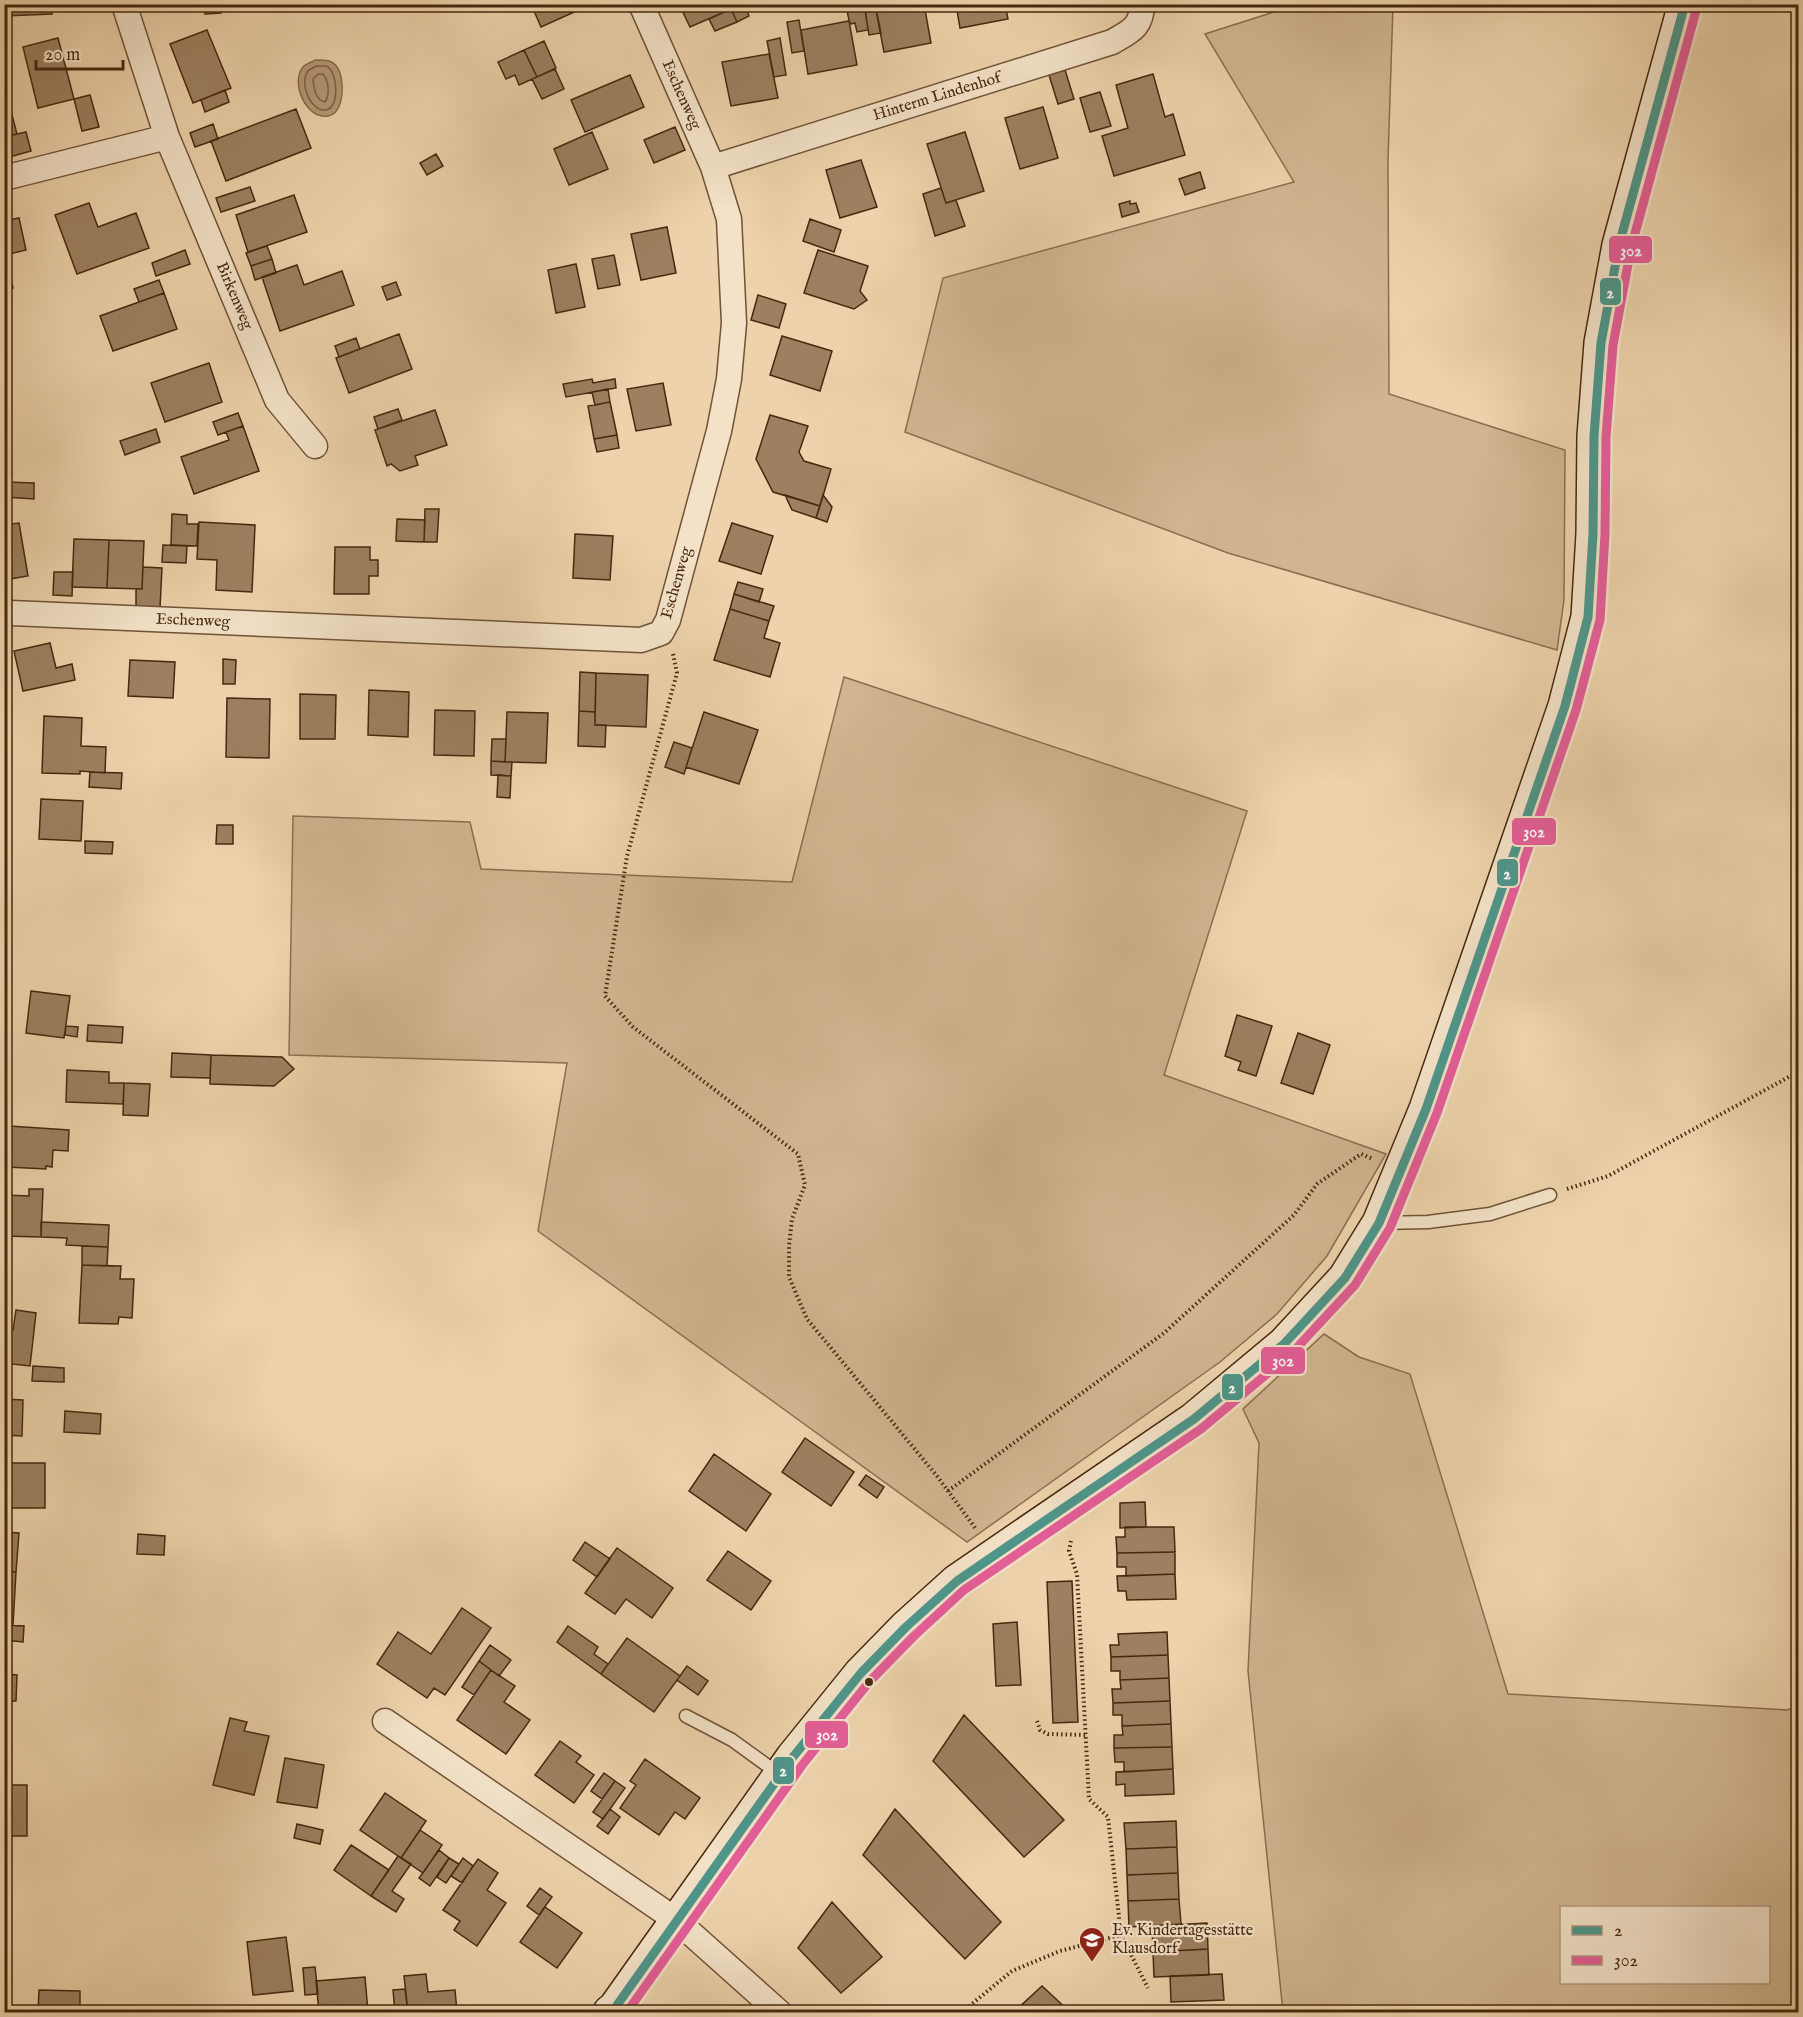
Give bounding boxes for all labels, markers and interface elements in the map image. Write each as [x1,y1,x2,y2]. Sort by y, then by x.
scale bar [36,33,123,71]
text: 20 m [45,44,80,67]
street label: Eschenweg [657,57,705,133]
street label: Hinterm Lindenhof [871,67,1006,126]
line badge: 302 [1608,235,1653,264]
text: 302 [1620,242,1642,262]
street label: Birkenweg [211,259,257,333]
line badge: 2 [1599,277,1622,306]
text: 2 [1606,284,1614,304]
street label: Eschenweg [657,544,697,621]
street label: Eschenweg [156,610,231,632]
line badge: 302 [1511,817,1557,846]
text: 302 [1523,823,1545,843]
line badge: 2 [1496,858,1519,887]
text: 2 [1503,865,1511,885]
line badge: 302 [1260,1346,1306,1375]
text: 302 [1272,1352,1294,1372]
line badge: 2 [1221,1373,1244,1401]
text: 2 [1228,1379,1236,1399]
unlabelled marker [863,1676,875,1688]
line badge: 302 [804,1720,849,1749]
text: 302 [816,1726,838,1746]
line badge: 2 [772,1756,795,1785]
text: 2 [779,1762,787,1782]
legend [1560,1906,1770,1984]
text: 2 [1614,1920,1622,1943]
place label: Ev. Kindertagesstätte Klausdorf [1112,1921,1253,1959]
school or university icon: Ev. Kindertagesstätte Klausdorf [1077,1925,1107,1963]
text: 302 [1614,1950,1638,1973]

